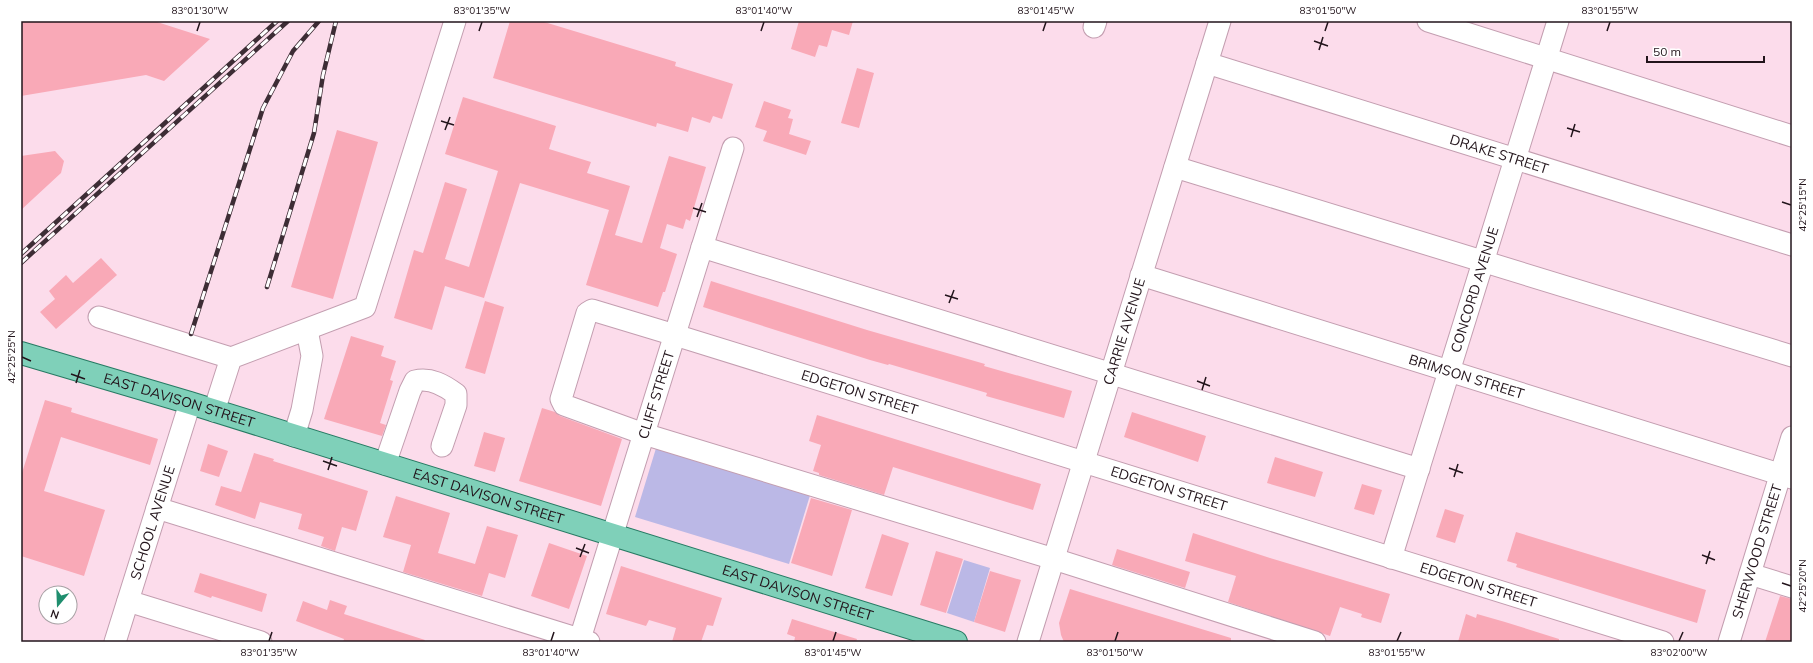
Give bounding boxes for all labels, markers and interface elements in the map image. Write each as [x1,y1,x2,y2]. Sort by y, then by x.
text: 83°01'30"W [172,4,228,17]
text: 83°01'35"W [454,4,510,17]
text: 83°01'40"W [736,4,792,17]
text: 83°01'45"W [1018,4,1074,17]
text: 83°01'50"W [1300,4,1356,17]
text: 83°01'55"W [1582,4,1638,17]
scale bar [1647,38,1764,64]
text: 50 m [1653,44,1681,59]
street label: DRAKE STREET [1448,130,1551,178]
text: 42°25'15"N [1796,178,1809,232]
street label: CONCORD AVENUE [1446,224,1502,355]
street label: CARRIE AVENUE [1099,276,1149,387]
text: 42°25'25"N [5,330,18,384]
street label: CLIFF STREET [634,348,678,441]
street label: BRIMSON STREET [1407,350,1527,403]
street label: EDGETON STREET [799,366,921,419]
street label: EAST DAVISON STREET [101,369,258,432]
street label: EDGETON STREET [1108,462,1230,515]
street label: SCHOOL AVENUE [126,464,179,582]
street label: EAST DAVISON STREET [411,464,567,528]
street label: SHERWOOD STREET [1728,481,1786,621]
street label: EDGETON STREET [1418,558,1540,611]
text: 42°25'20"N [1796,559,1809,613]
street label: EAST DAVISON STREET [720,561,876,625]
north arrow [38,585,78,625]
text: N [49,606,61,622]
text: 83°01'35"W [241,646,297,659]
text: 83°01'40"W [523,646,579,659]
text: 83°01'45"W [805,646,861,659]
text: 83°01'50"W [1087,646,1143,659]
text: 83°01'55"W [1369,646,1425,659]
text: 83°02'00"W [1651,646,1707,659]

